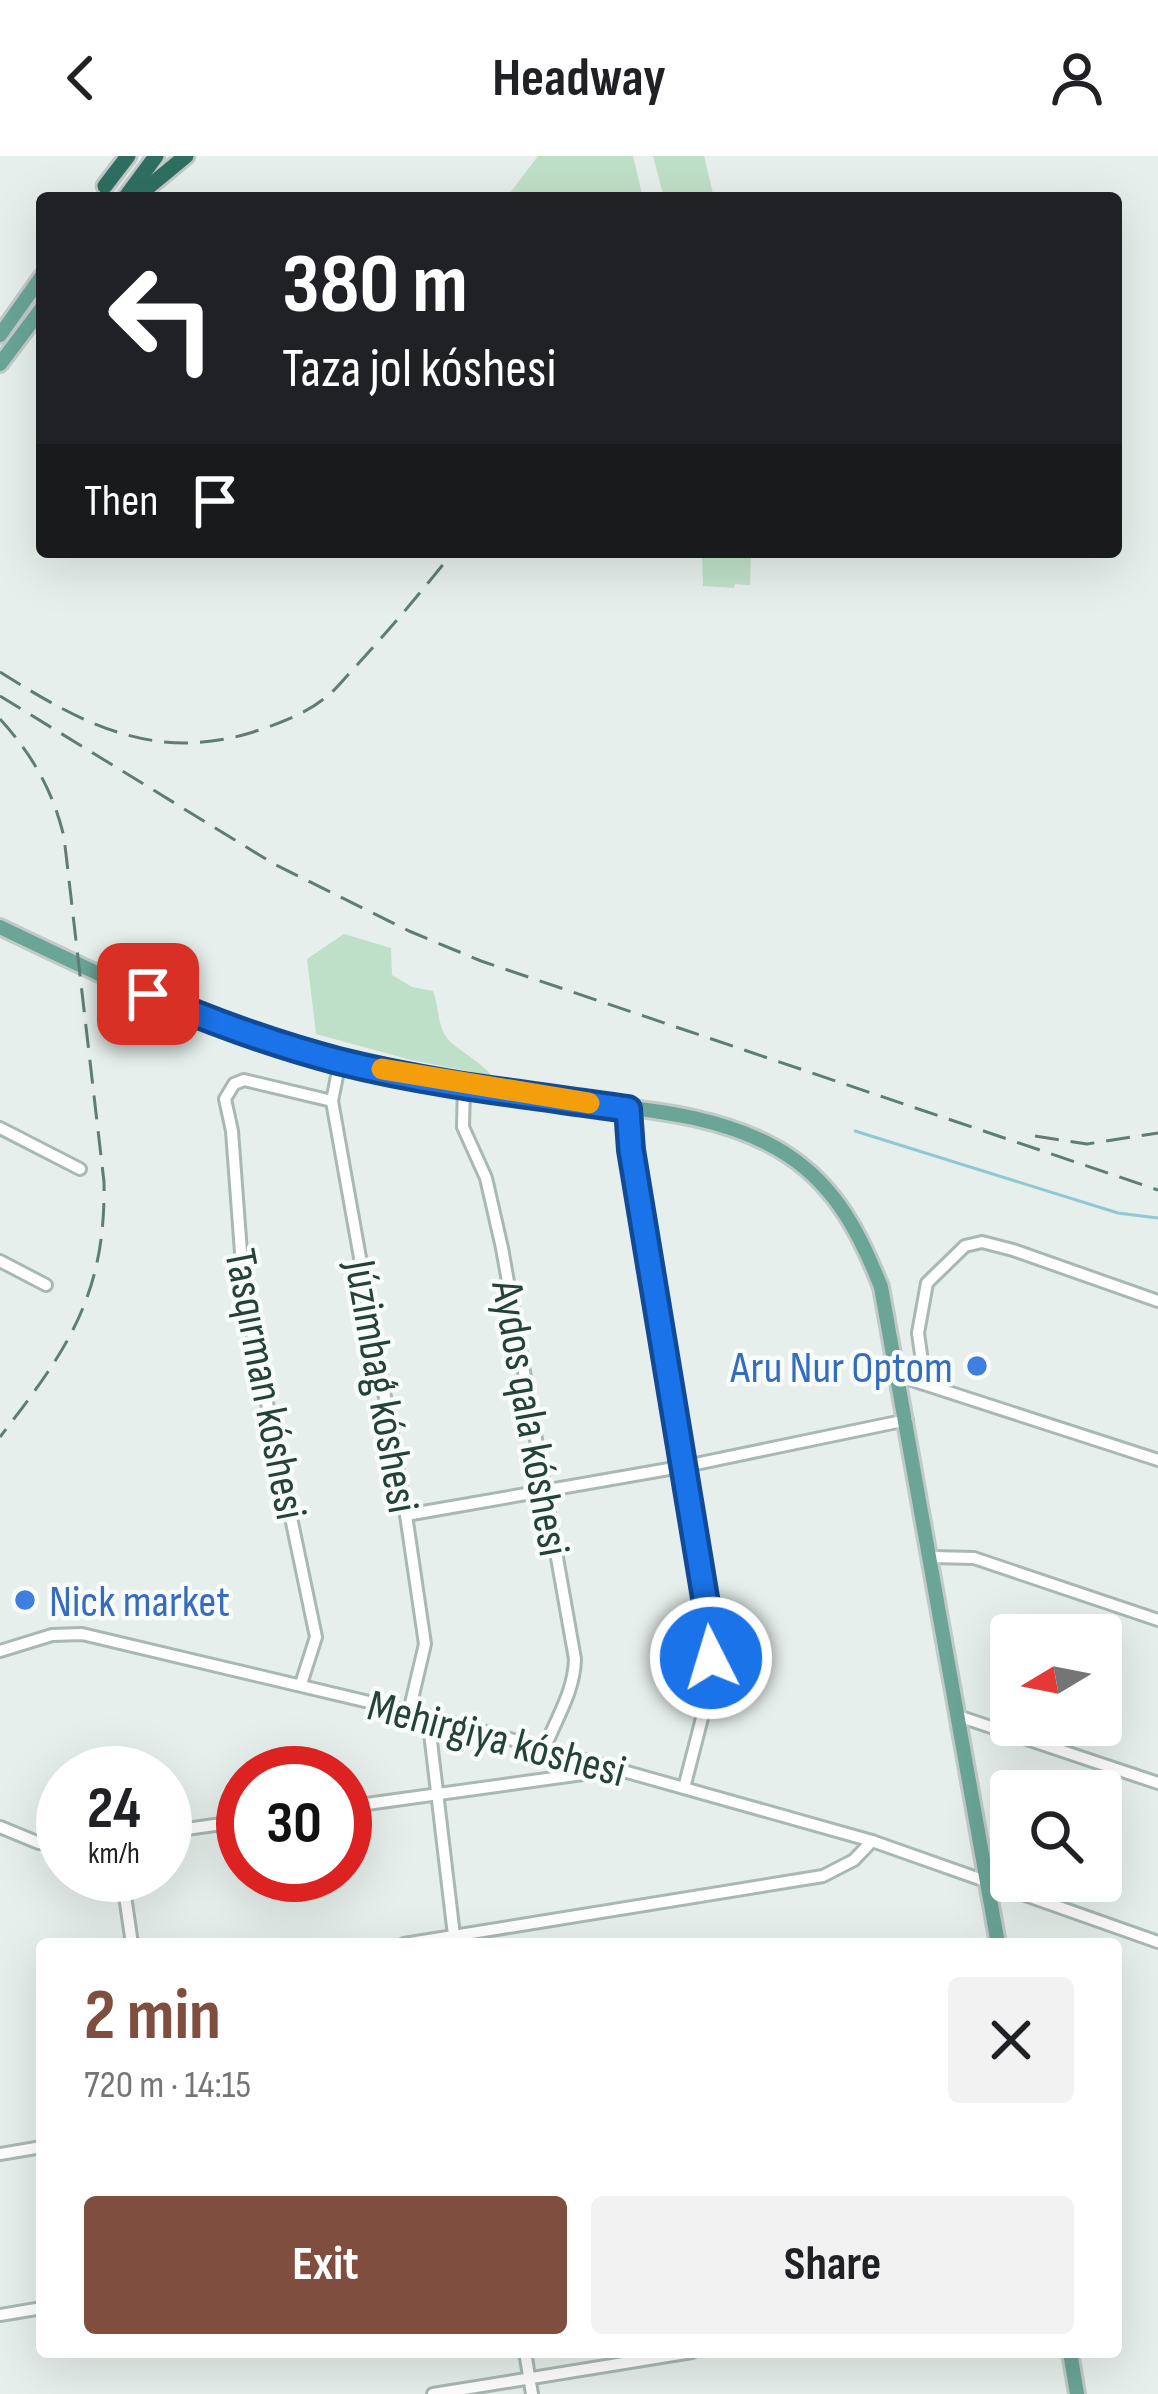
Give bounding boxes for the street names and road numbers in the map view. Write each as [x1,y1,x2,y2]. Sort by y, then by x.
street label: Tasqırman kóshesi [211,1244,318,1524]
street label: Júzimbaǵ kóshesi [331,1255,430,1517]
street label: Aydos qala kóshesi [478,1276,581,1560]
street label: Mehirgiya kóshesi [361,1679,631,1800]

